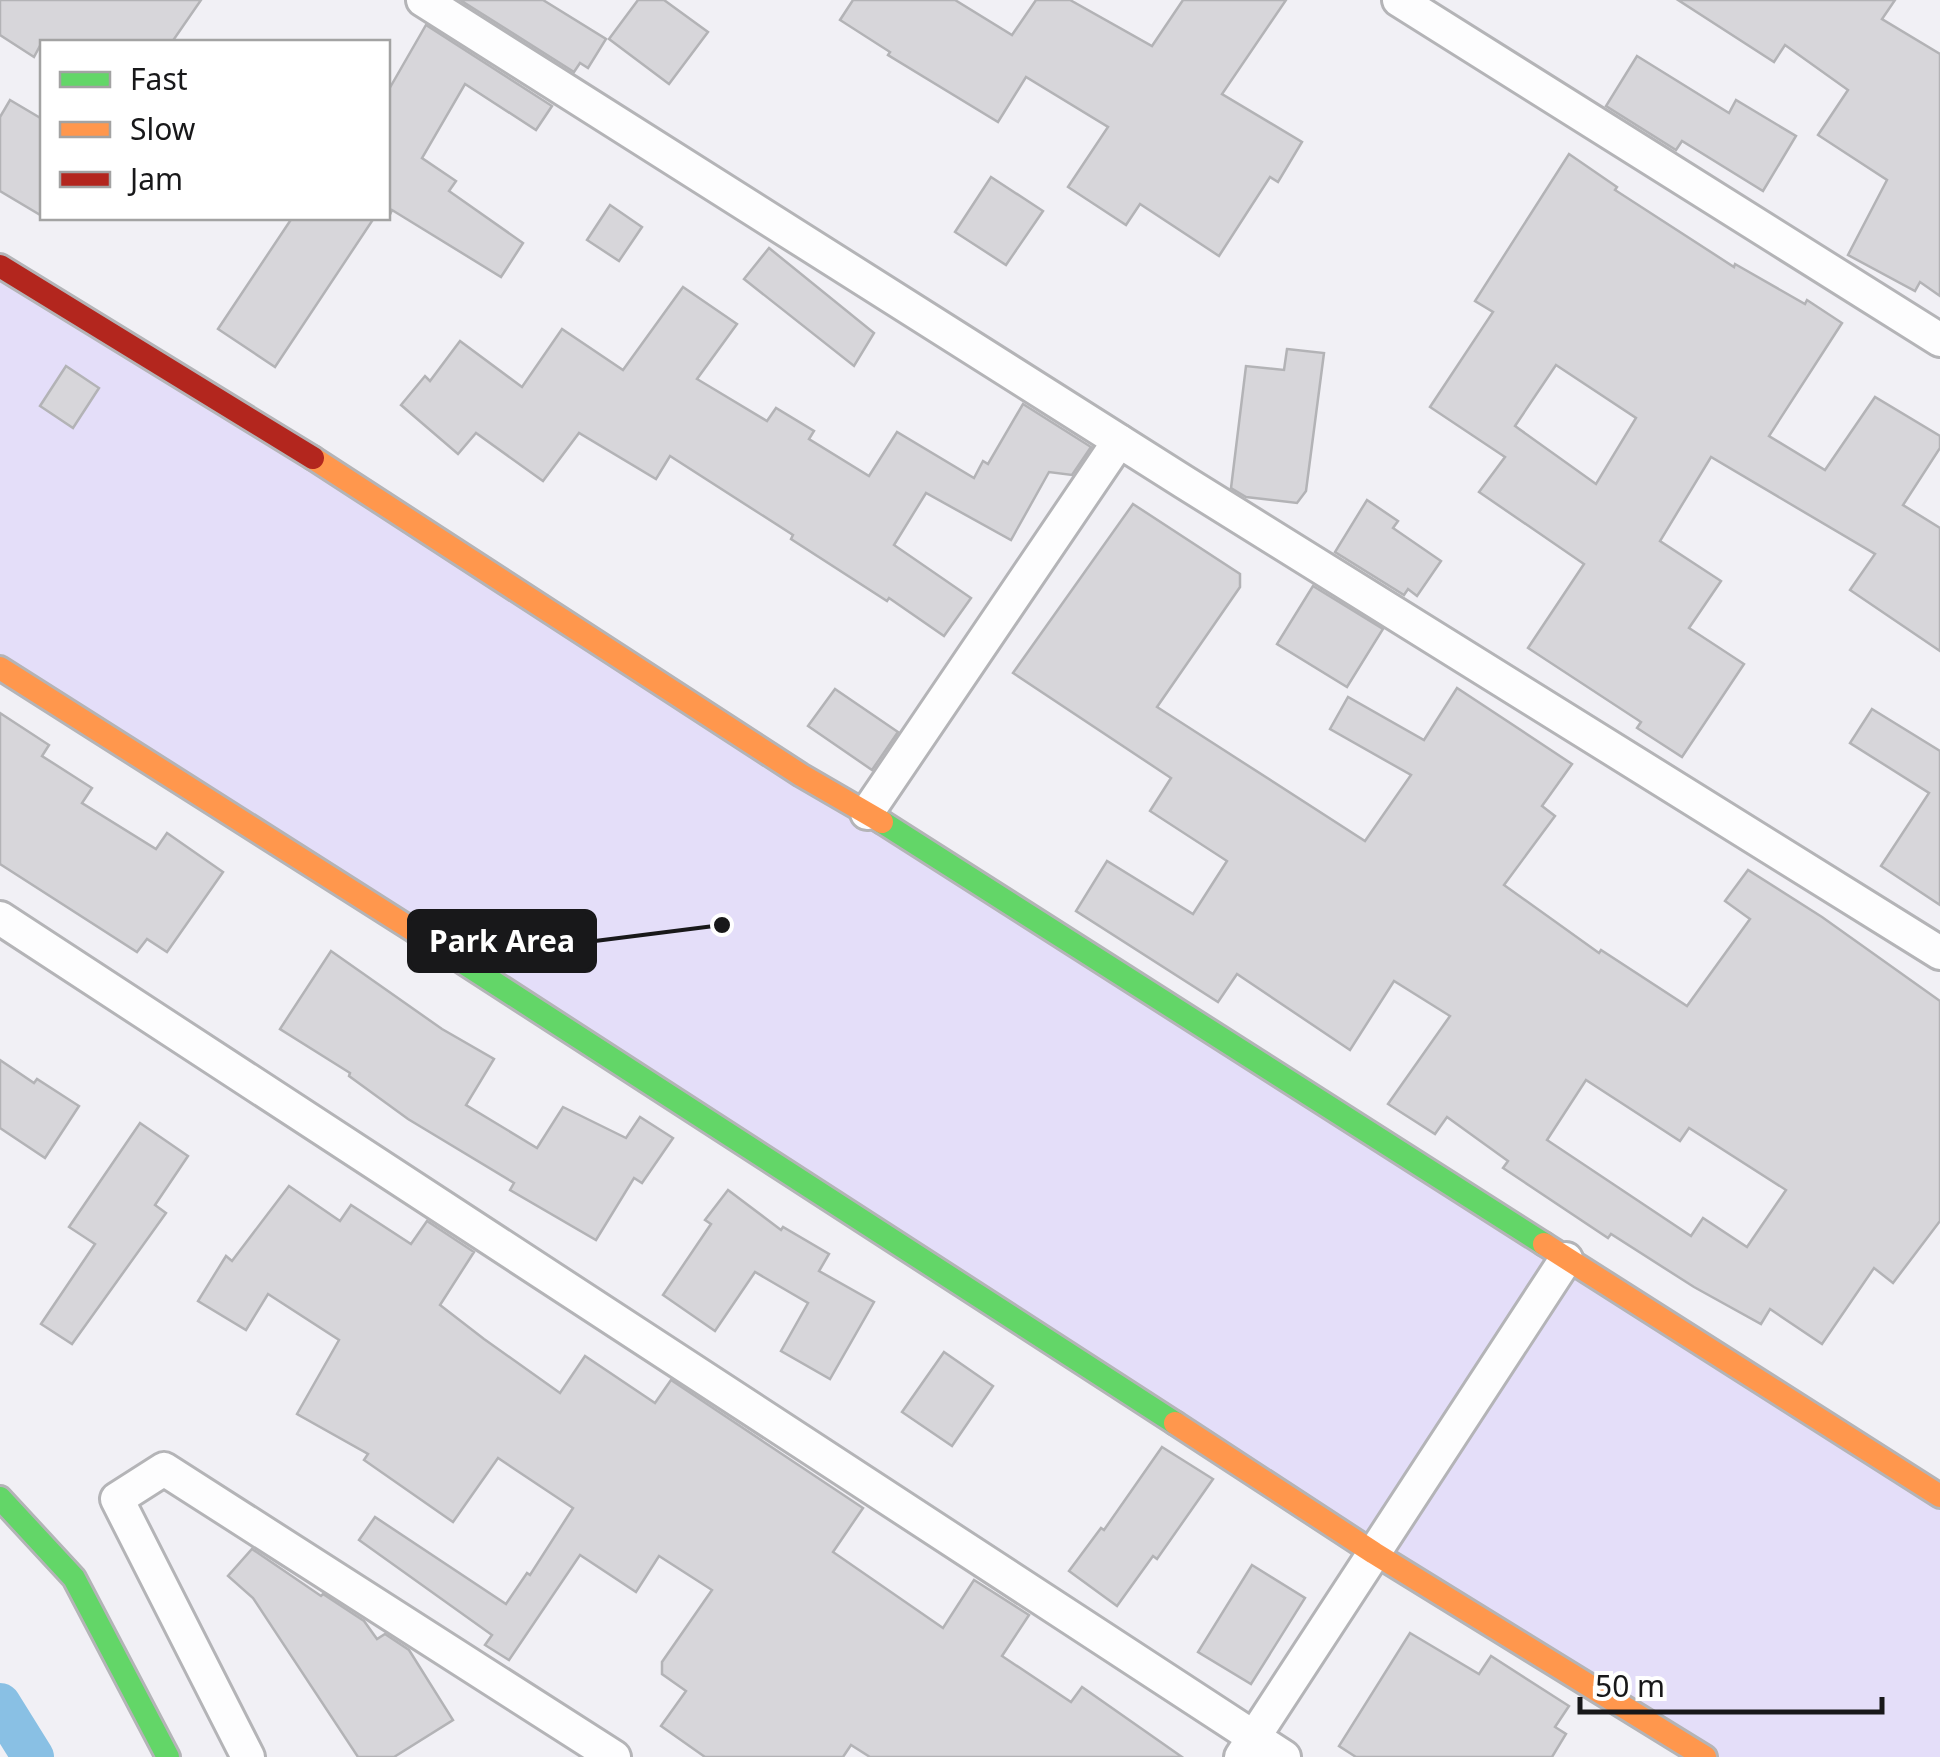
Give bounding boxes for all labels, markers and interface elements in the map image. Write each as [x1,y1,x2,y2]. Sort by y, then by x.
legend [40,40,390,220]
text: Fast [130,58,188,99]
text: Slow [130,108,196,149]
text: Jam [127,158,183,199]
callout: Park Area [409,911,595,971]
text: Park Area [429,920,575,961]
scale bar [1580,1652,1882,1714]
text: 50 m [1595,1665,1665,1706]

